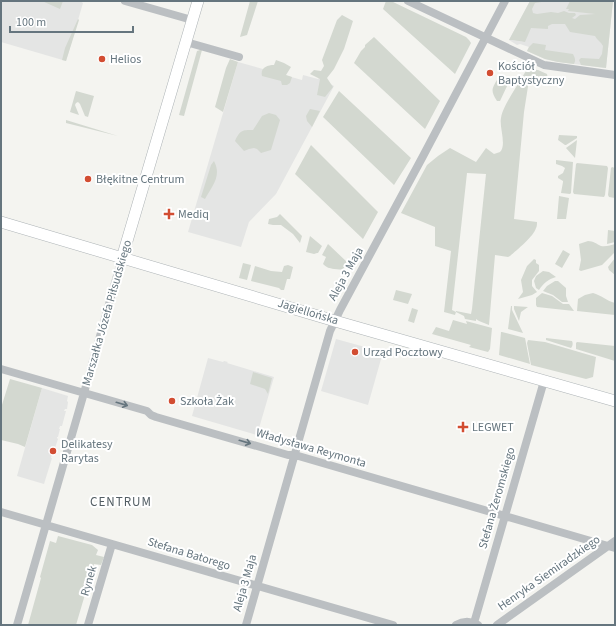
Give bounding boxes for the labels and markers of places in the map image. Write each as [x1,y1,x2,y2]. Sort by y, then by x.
place label: Helios [110,51,141,68]
marker: Helios [97,54,107,64]
place label: Kościół Baptystyczny [498,58,565,89]
marker: Kościół Baptystyczny [485,68,495,78]
place label: Błękitne Centrum [96,171,185,188]
marker: Błękitne Centrum [83,174,93,184]
place label: Mediq [178,206,209,223]
marker: Mediq [163,208,175,220]
place label: Urząd Pocztowy [363,344,443,361]
marker: Urząd Pocztowy [350,347,360,357]
place label: Szkoła Żak [180,393,234,410]
marker: Szkoła Żak [167,396,177,406]
place label: LEGWET [472,419,514,436]
marker: LEGWET [457,421,469,433]
place label: Delikatesy Rarytas [61,436,113,467]
marker: Delikatesy Rarytas [48,446,58,456]

